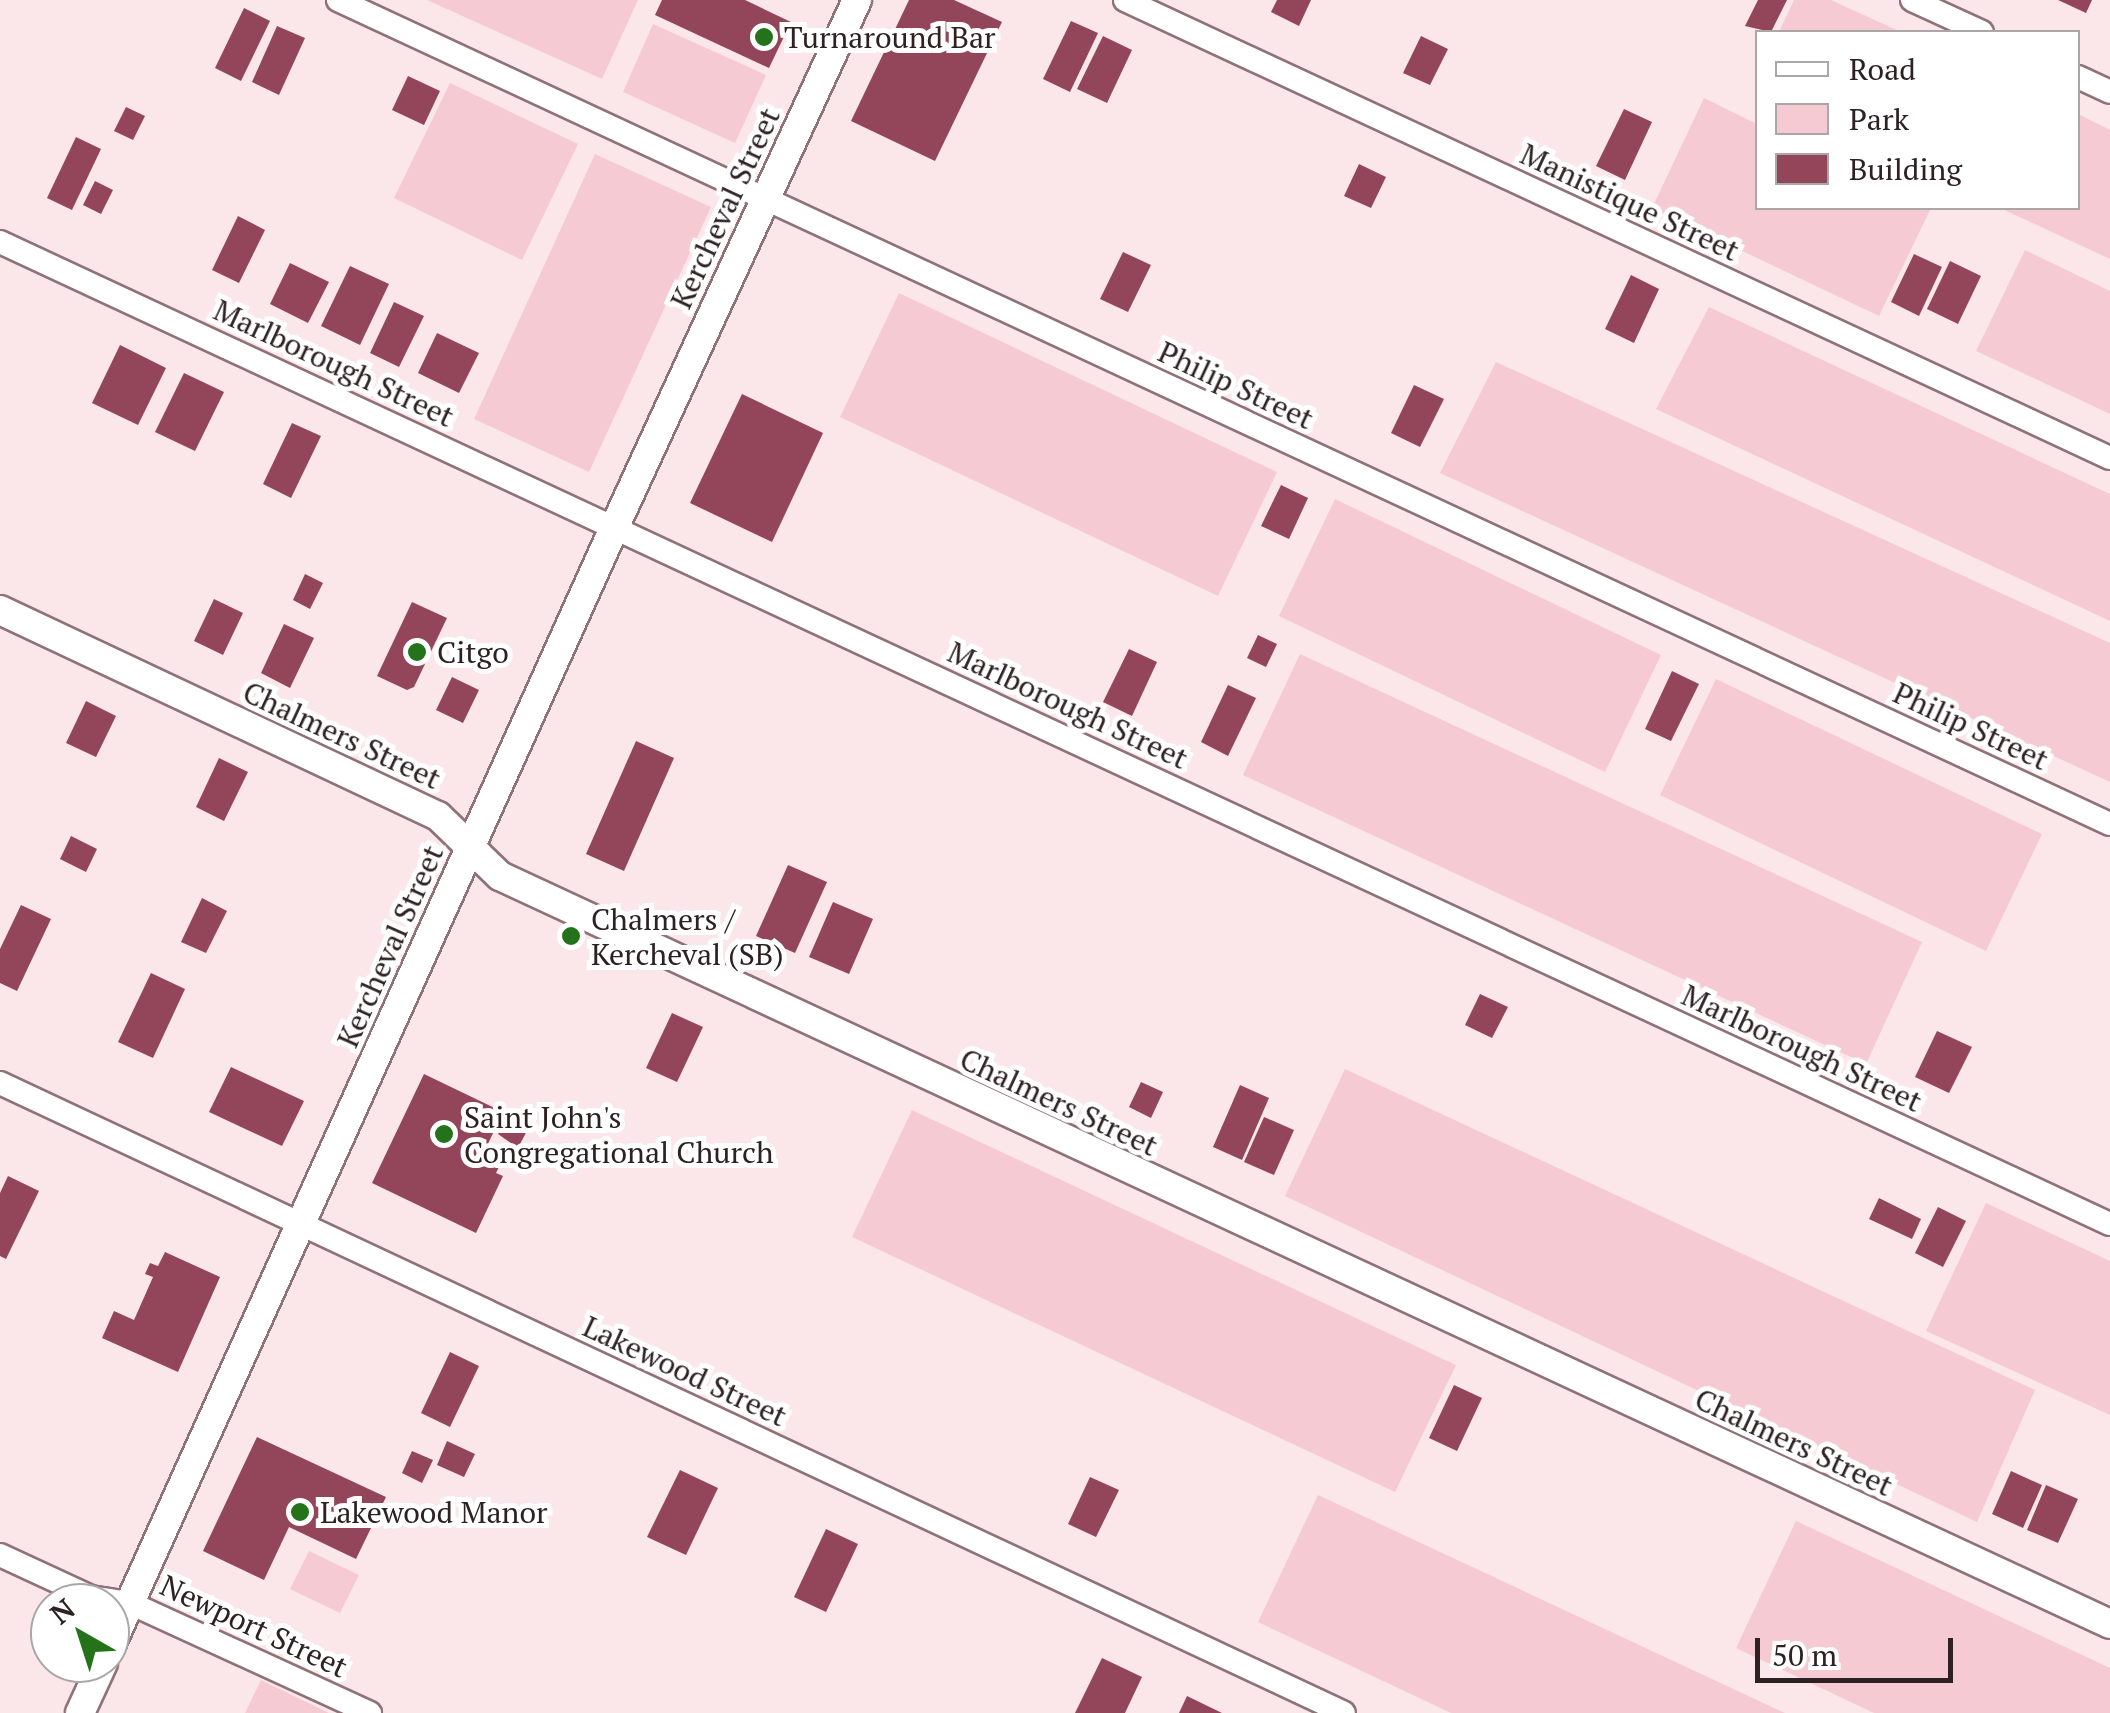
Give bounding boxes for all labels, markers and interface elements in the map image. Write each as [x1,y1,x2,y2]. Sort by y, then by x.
place label: Turnaround Bar [784,19,996,55]
marker: Turnaround Bar [753,26,775,48]
legend [1755,30,2080,210]
text: Road [1849,49,1916,89]
text: Park [1849,99,1909,139]
street label: Kercheval Street [663,102,787,314]
street label: Manistique Street [1515,136,1745,268]
text: Building [1849,149,1962,189]
street label: Marlborough Street [208,292,460,434]
street label: Philip Street [1153,333,1319,437]
place label: Citgo [437,634,509,670]
street label: Marlborough Street [942,634,1194,776]
marker: Citgo [406,641,428,663]
street label: Chalmers Street [237,673,447,797]
street label: Philip Street [1888,674,2054,778]
street label: Kercheval Street [329,839,451,1053]
place label: Chalmers / Kercheval (SB) [591,901,783,972]
marker: Chalmers / Kercheval (SB) [560,925,582,947]
street label: Marlborough Street [1676,977,1928,1119]
street label: Chalmers Street [954,1040,1164,1164]
place label: Saint John's Congregational Church [464,1099,774,1170]
marker: Saint John's Congregational Church [433,1123,455,1145]
street label: Lakewood Street [577,1308,793,1434]
street label: Chalmers Street [1689,1380,1899,1504]
place label: Lakewood Manor [320,1494,547,1530]
marker: Lakewood Manor [289,1501,311,1523]
street label: Newport Street [155,1567,353,1685]
north arrow [30,1583,130,1683]
text: N [42,1590,82,1632]
scale bar [1760,1618,1958,1680]
text: 50 m [1772,1635,1837,1675]

